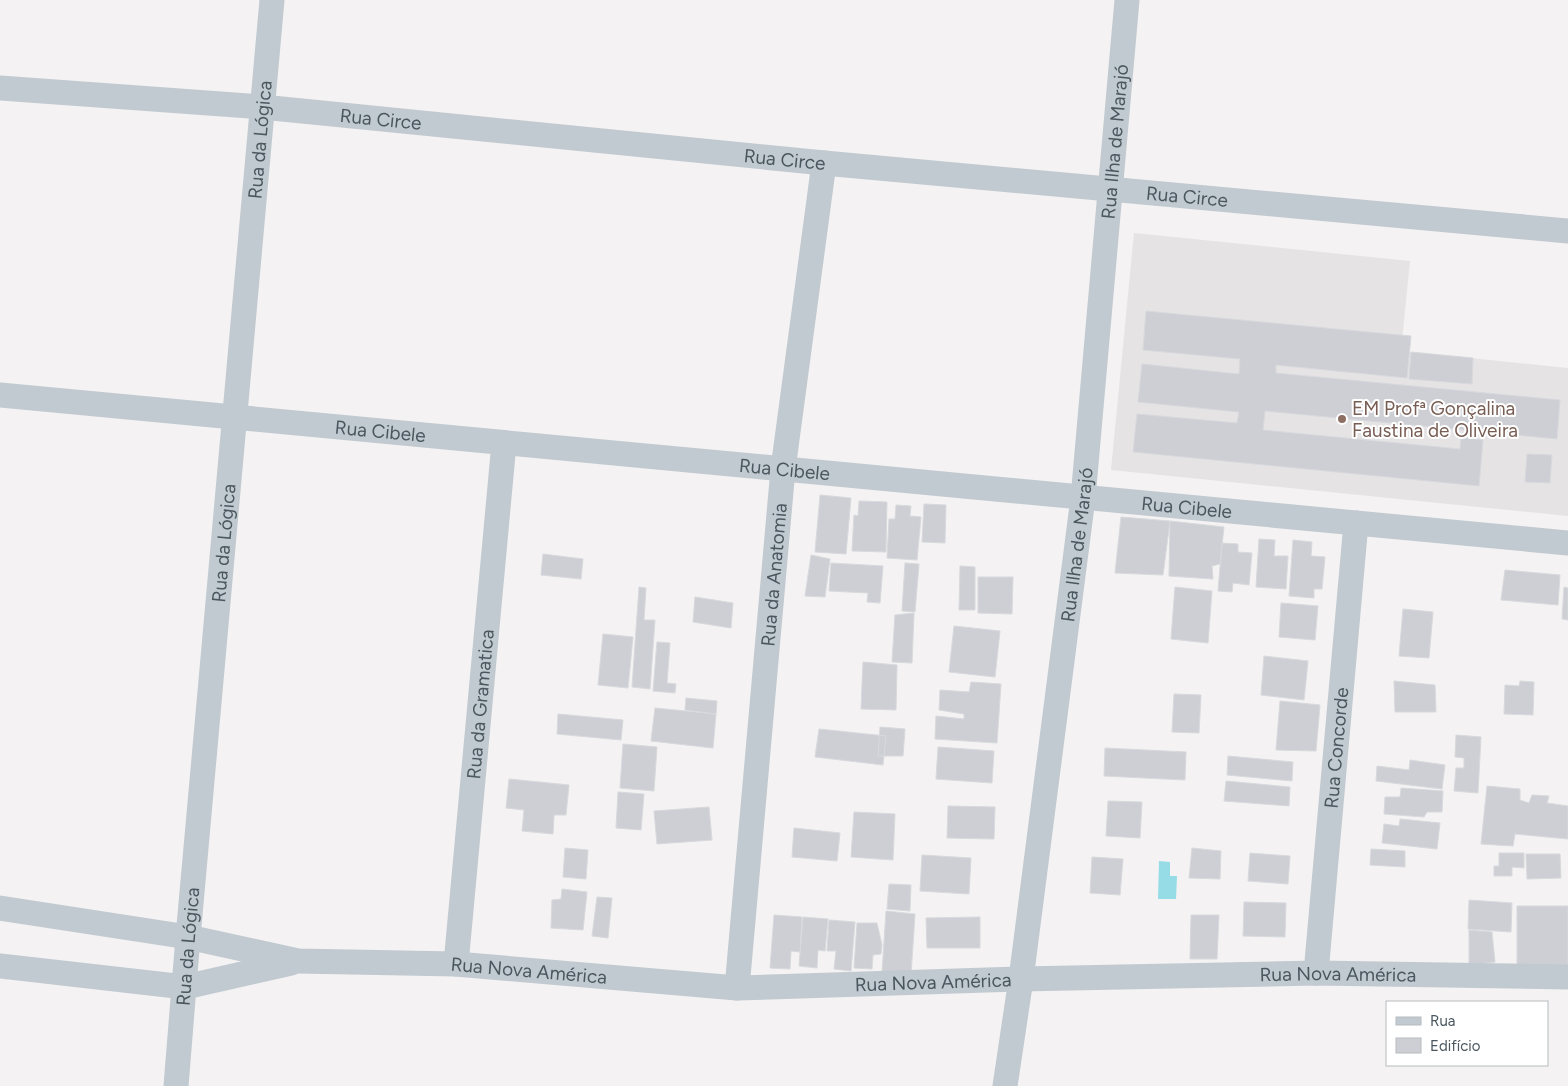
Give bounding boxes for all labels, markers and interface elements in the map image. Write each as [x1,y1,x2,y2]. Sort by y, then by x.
street label: Rua Ilha de Marajó [1097,63,1133,220]
street label: Rua da Lógica [243,79,277,200]
street label: Rua Circe [339,104,423,135]
street label: Rua Circe [743,144,827,175]
street label: Rua Circe [1145,181,1229,212]
place label: EM Profª Gonçalina Faustina de Oliveira [1352,397,1518,442]
marker: EM Profª Gonçalina Faustina de Oliveira [1336,413,1348,425]
street label: Rua Cibele [334,416,427,447]
street label: Rua Cibele [738,454,831,485]
street label: Rua Ilha de Marajó [1056,467,1098,623]
street label: Rua da Lógica [207,483,241,603]
street label: Rua Cibele [1140,492,1233,523]
street label: Rua da Anatomia [756,502,792,647]
street label: Rua da Gramatica [462,628,499,780]
street label: Rua Concorde [1320,686,1353,809]
street label: Rua da Lógica [171,886,204,1007]
street label: Rua Nova América [450,953,608,989]
street label: Rua Nova América [1259,962,1416,987]
street label: Rua Nova América [854,968,1012,996]
legend [1386,1001,1548,1066]
text: Rua [1430,1012,1455,1030]
text: Edifício [1430,1037,1481,1055]

